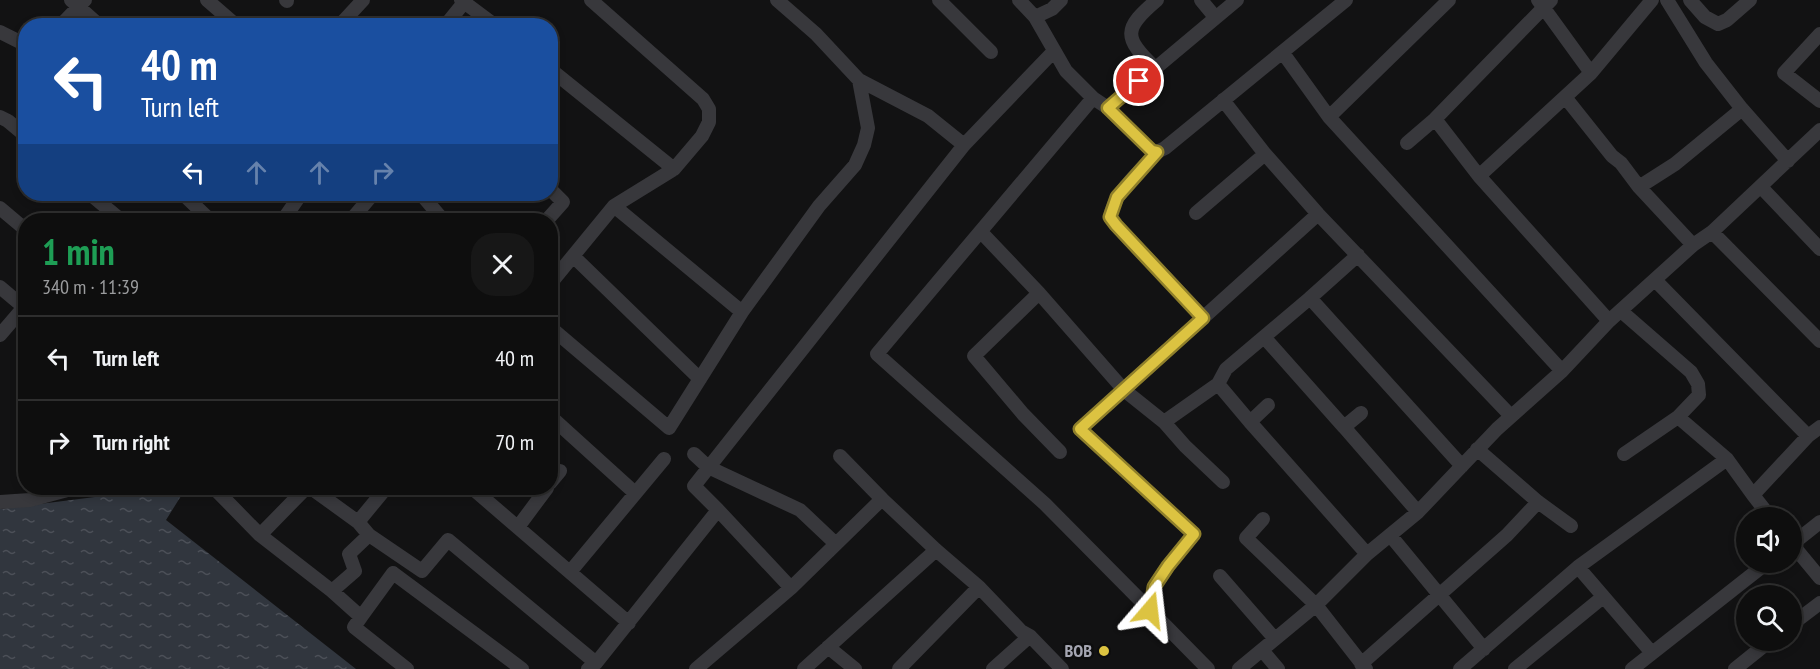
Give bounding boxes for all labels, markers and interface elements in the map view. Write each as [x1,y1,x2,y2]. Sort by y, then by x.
text: 40 m [141,37,218,92]
icon: left [42,42,120,120]
pin [1113,55,1164,106]
icon: arrive [1122,64,1155,97]
text: Turn left [141,90,219,124]
icon: left [177,156,210,189]
icon: ahead [240,156,273,189]
icon: ahead [303,156,336,189]
icon: right [366,156,399,189]
text: 1 min [42,228,115,275]
button: close [471,233,534,296]
text: 340 m · 11:39 [42,274,139,300]
icon: left [42,342,75,375]
text: Turn left [93,344,159,372]
text: 40 m [495,344,534,372]
icon: right [42,426,75,459]
text: Turn right [93,428,170,456]
text: 70 m [495,428,534,456]
map controls [1736,507,1802,651]
button: sound [1736,507,1802,573]
position arrow [1118,578,1182,642]
button: search [1736,585,1802,651]
place label: BOB [1064,639,1092,662]
marker: BOB [1097,644,1111,658]

